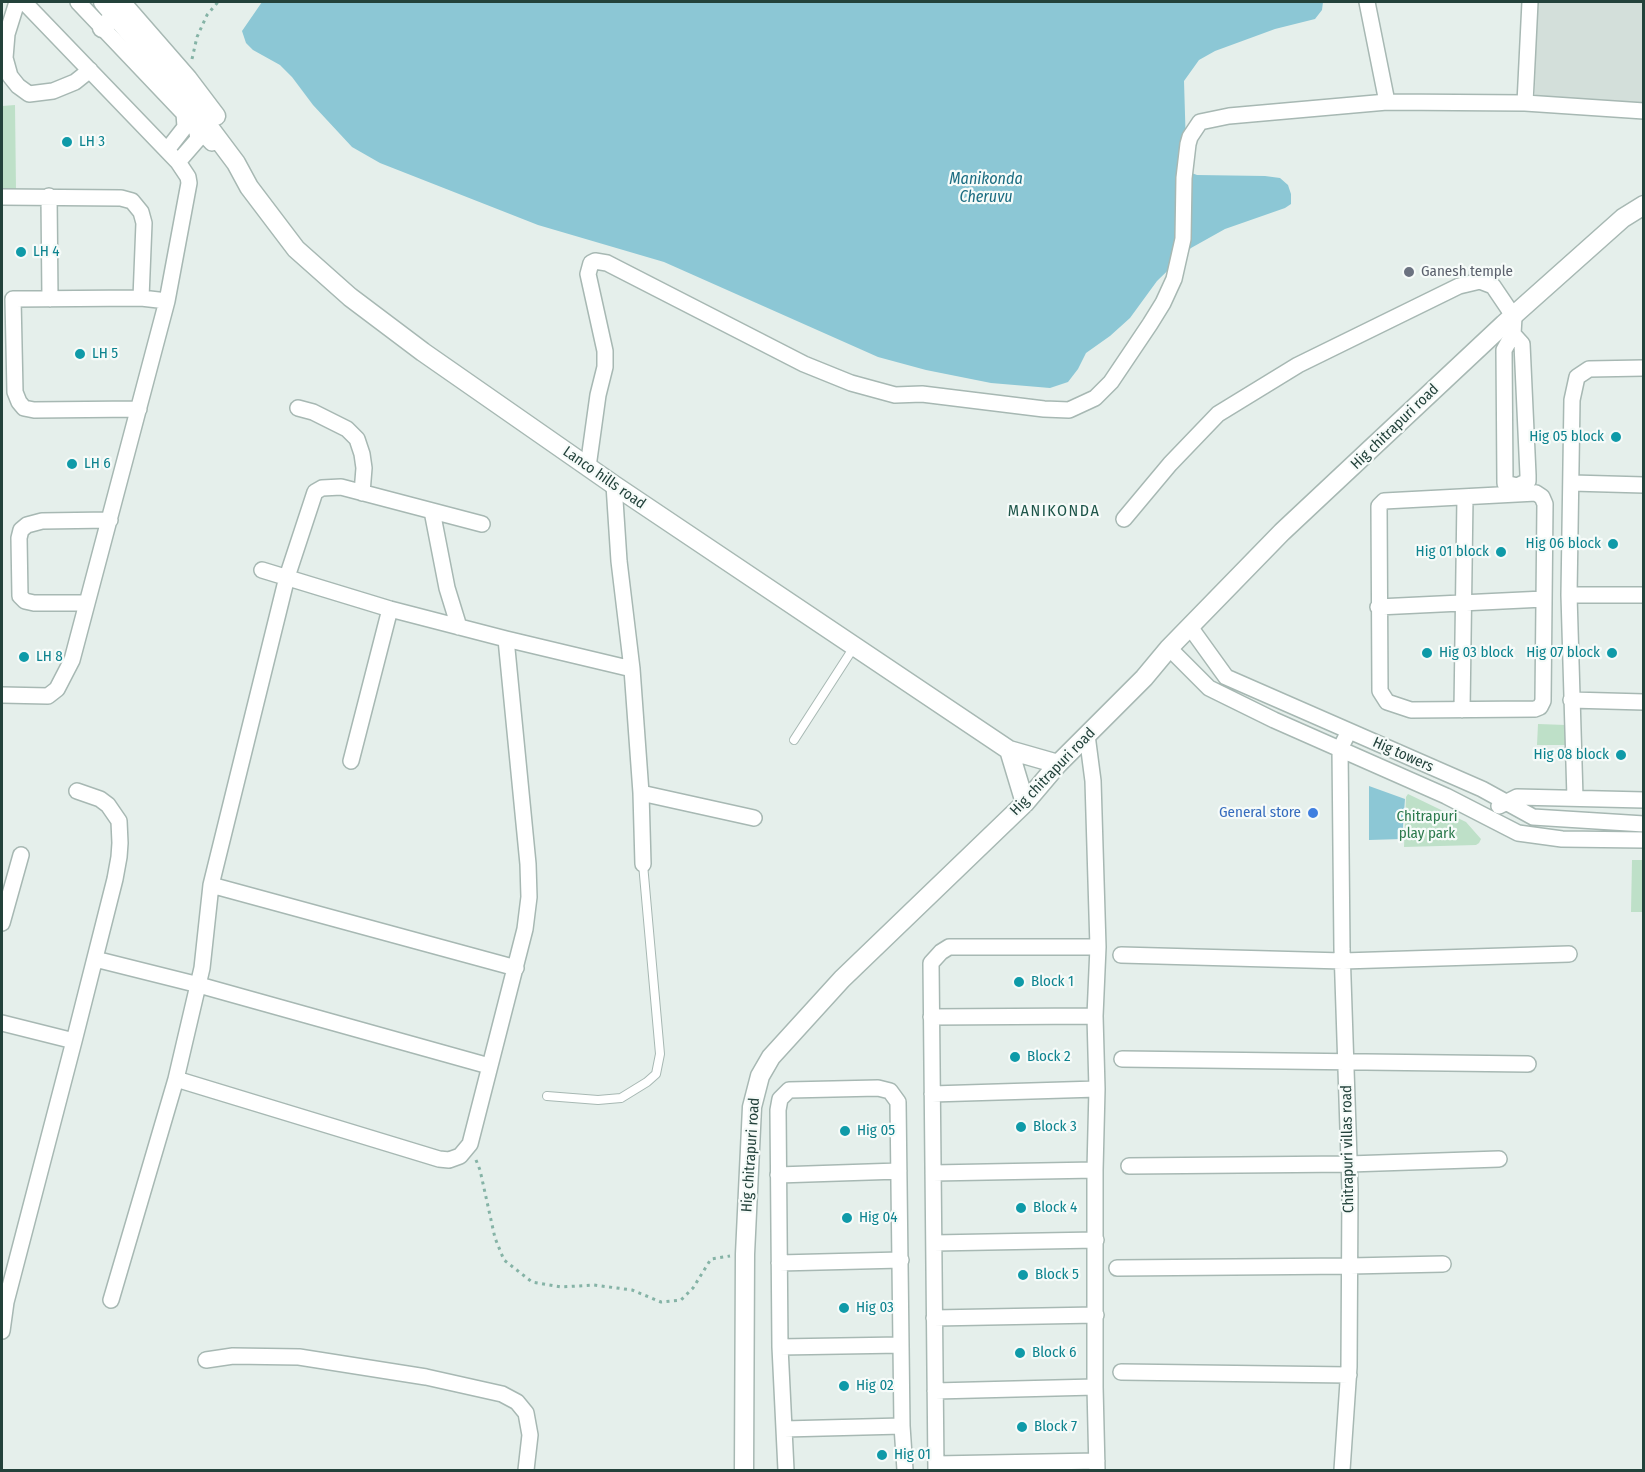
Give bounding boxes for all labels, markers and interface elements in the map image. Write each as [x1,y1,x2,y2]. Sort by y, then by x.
place label: LH 3 [79,133,105,151]
marker: LH 3 [60,135,74,149]
water label: Manikonda Cheruvu [949,170,1023,208]
place label: LH 4 [33,243,60,261]
marker: LH 4 [14,245,28,259]
place label: Ganesh temple [1421,263,1513,281]
marker: Ganesh temple [1402,265,1416,279]
place label: LH 5 [92,345,118,363]
marker: LH 5 [73,347,87,361]
street label: Hig chitrapuri road [1347,381,1443,473]
place label: Hig 05 block [1529,428,1604,446]
marker: Hig 05 block [1609,430,1623,444]
street label: Lanco hills road [559,443,649,513]
place label: LH 6 [84,455,111,473]
marker: LH 6 [65,457,79,471]
district label: MANIKONDA [1008,502,1100,522]
place label: Hig 06 block [1526,535,1601,553]
marker: Hig 06 block [1606,537,1620,551]
place label: Hig 01 block [1416,543,1489,561]
marker: Hig 01 block [1494,545,1508,559]
place label: Hig 03 block [1439,644,1514,662]
place label: Hig 07 block [1526,644,1600,662]
marker: Hig 03 block [1420,646,1434,660]
marker: Hig 07 block [1605,646,1619,660]
place label: LH 8 [36,648,63,666]
marker: LH 8 [17,650,31,664]
street label: Hig chitrapuri road [1007,724,1099,820]
street label: Hig towers [1370,734,1436,776]
place label: Hig 08 block [1534,746,1609,764]
marker: Hig 08 block [1614,748,1628,762]
place label: General store [1219,804,1301,822]
marker: General store [1306,806,1320,820]
park label: Chitrapuri play park [1396,808,1458,843]
place label: Block 1 [1031,973,1074,991]
marker: Block 1 [1012,975,1026,989]
place label: Block 2 [1027,1048,1071,1066]
marker: Block 2 [1008,1050,1022,1064]
street label: Chitrapuri villas road [1338,1085,1358,1213]
street label: Hig chitrapuri road [738,1097,764,1213]
place label: Block 3 [1033,1118,1077,1136]
marker: Block 3 [1014,1120,1028,1134]
place label: Hig 05 [857,1122,895,1140]
marker: Hig 05 [838,1124,852,1138]
place label: Block 4 [1033,1199,1077,1217]
marker: Block 4 [1014,1201,1028,1215]
place label: Hig 04 [859,1209,898,1227]
marker: Hig 04 [840,1211,854,1225]
place label: Block 5 [1035,1266,1079,1284]
marker: Block 5 [1016,1268,1030,1282]
place label: Hig 03 [856,1299,894,1317]
marker: Hig 03 [837,1301,851,1315]
place label: Block 6 [1032,1344,1076,1362]
marker: Block 6 [1013,1346,1027,1360]
place label: Hig 02 [856,1377,894,1395]
marker: Hig 02 [837,1379,851,1393]
place label: Block 7 [1034,1418,1077,1436]
marker: Block 7 [1015,1420,1029,1434]
place label: Hig 01 [894,1446,931,1464]
marker: Hig 01 [875,1448,889,1462]

